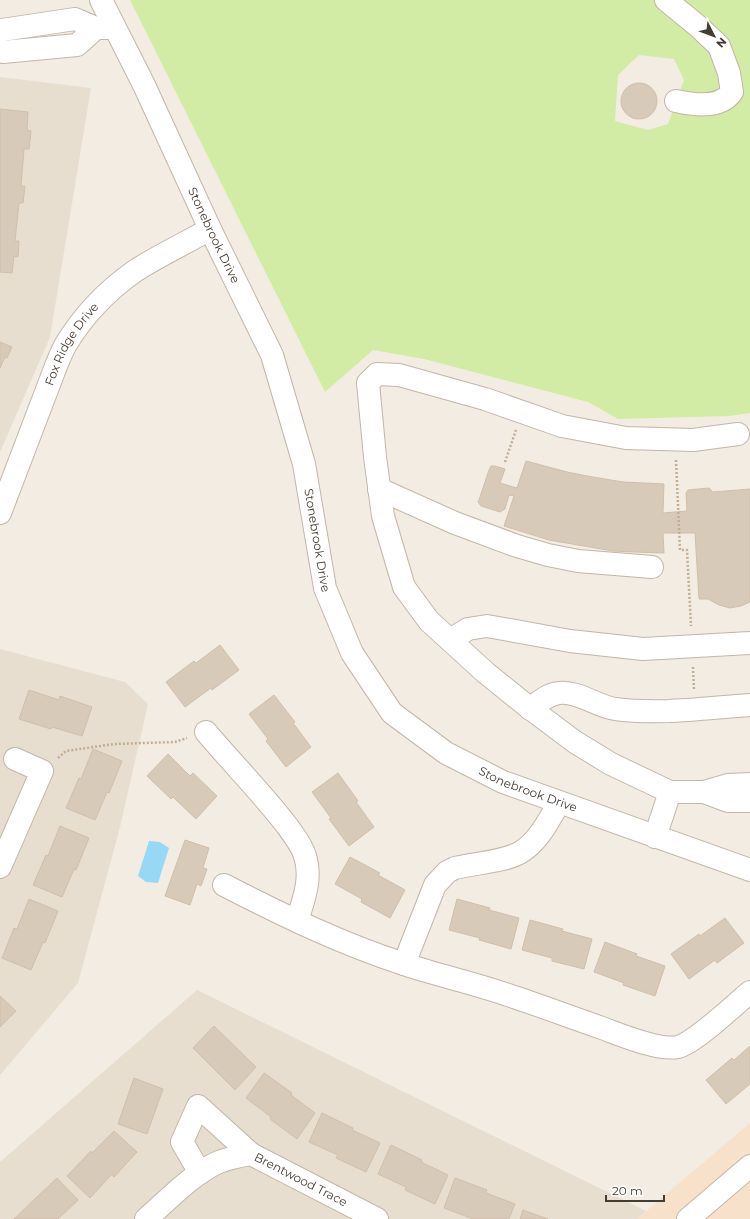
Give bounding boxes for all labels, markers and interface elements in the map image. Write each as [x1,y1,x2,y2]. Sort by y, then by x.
north arrow [694,16,734,56]
text: N [713,35,730,51]
street label: Stonebrook Drive [185,185,244,286]
street label: Fox Ridge Drive [41,299,101,388]
street label: Stonebrook Drive [301,487,334,594]
street label: Stonebrook Drive [476,763,579,815]
street label: Brentwood Trace [252,1149,350,1209]
scale bar [606,1177,664,1203]
text: 20 m [612,1183,643,1198]

